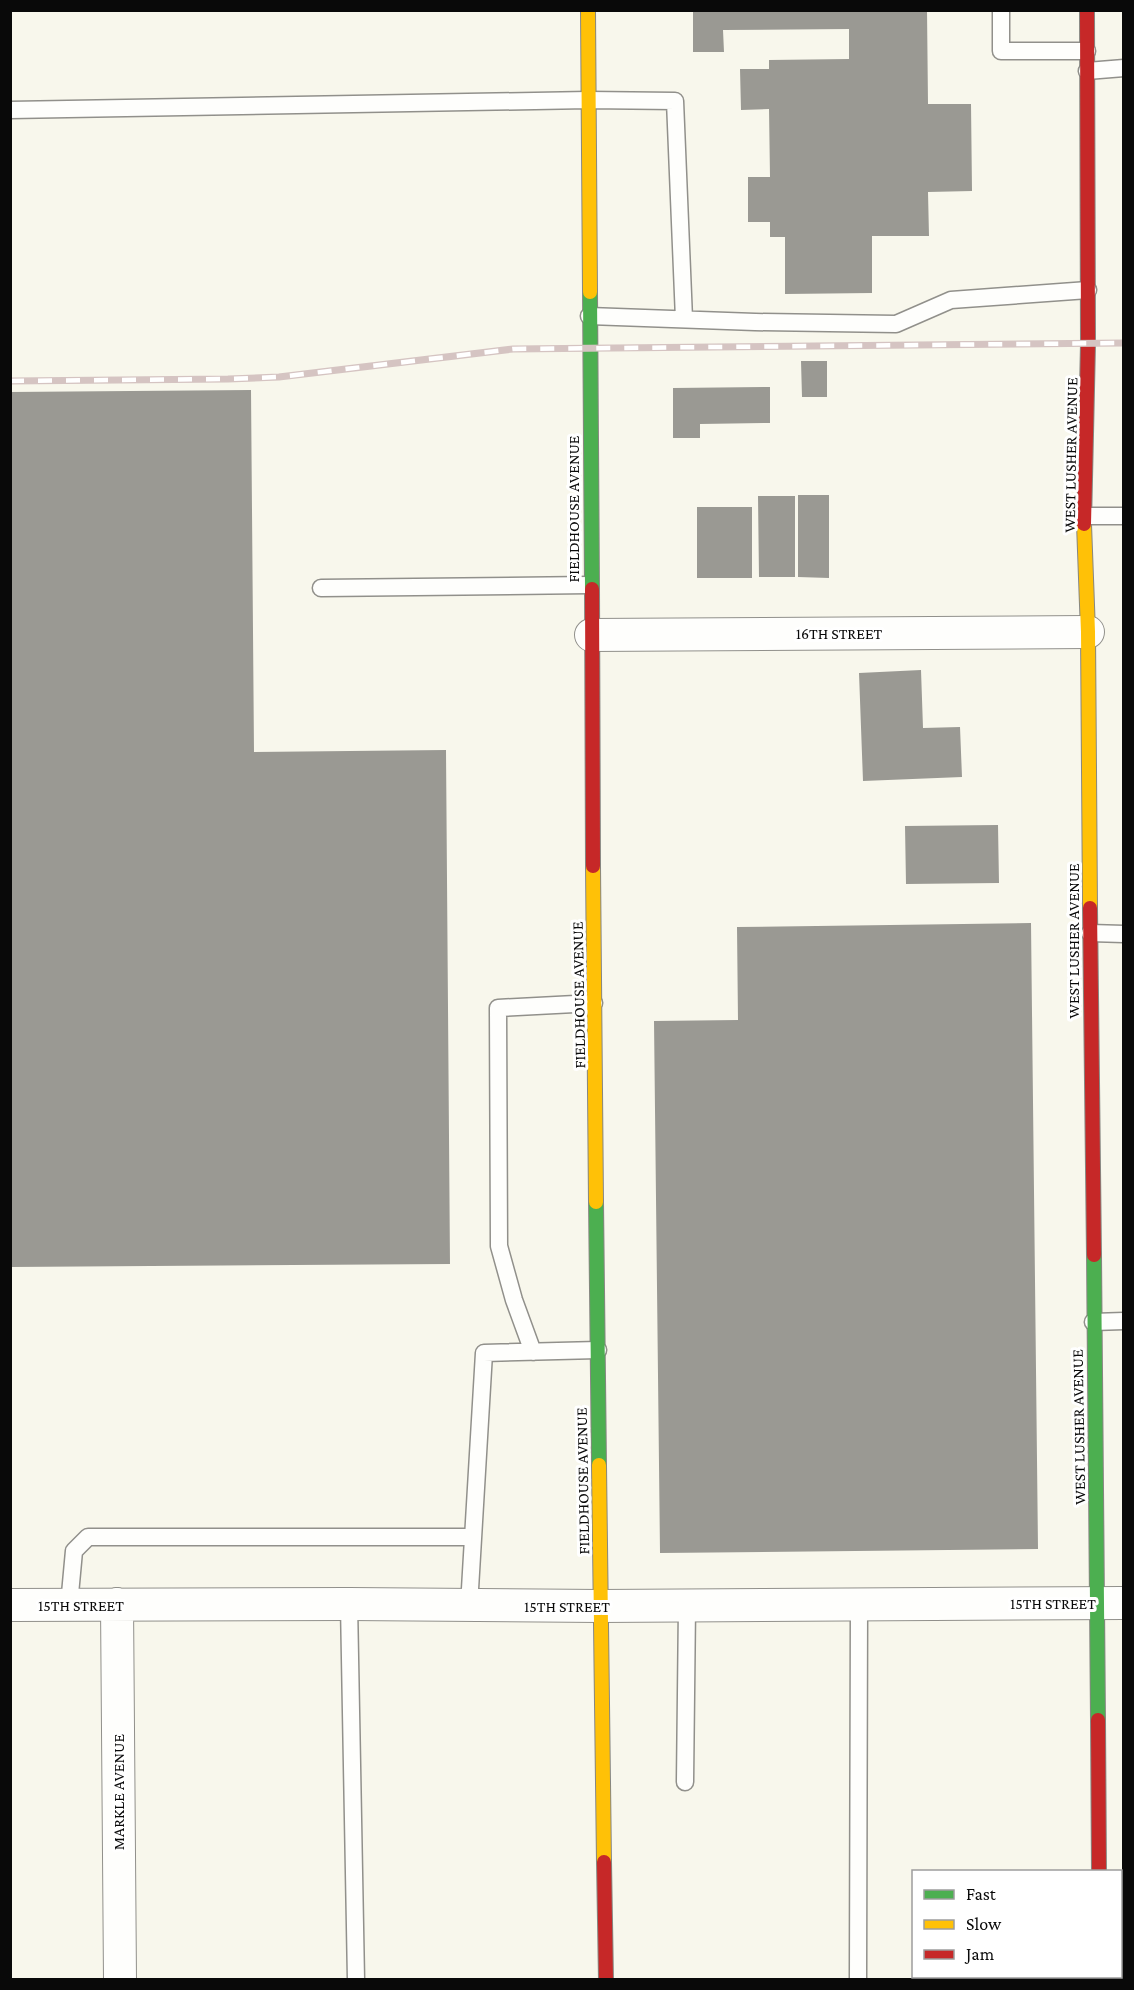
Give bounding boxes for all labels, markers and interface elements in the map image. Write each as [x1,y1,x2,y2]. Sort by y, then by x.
street label: WEST LUSHER AVENUE [1061,377,1080,533]
street label: FIELDHOUSE AVENUE [565,435,582,583]
street label: 16TH STREET [796,625,883,642]
street label: WEST LUSHER AVENUE [1065,863,1082,1019]
street label: FIELDHOUSE AVENUE [569,921,588,1069]
street label: WEST LUSHER AVENUE [1069,1349,1088,1505]
street label: FIELDHOUSE AVENUE [573,1407,592,1555]
street label: 15TH STREET [1010,1595,1096,1612]
street label: 15TH STREET [38,1597,124,1614]
street label: 15TH STREET [524,1598,610,1615]
street label: MARKLE AVENUE [110,1734,127,1850]
legend [912,1870,1122,1978]
text: Fast [966,1884,997,1904]
text: Slow [966,1914,1002,1934]
text: Jam [964,1944,995,1964]

